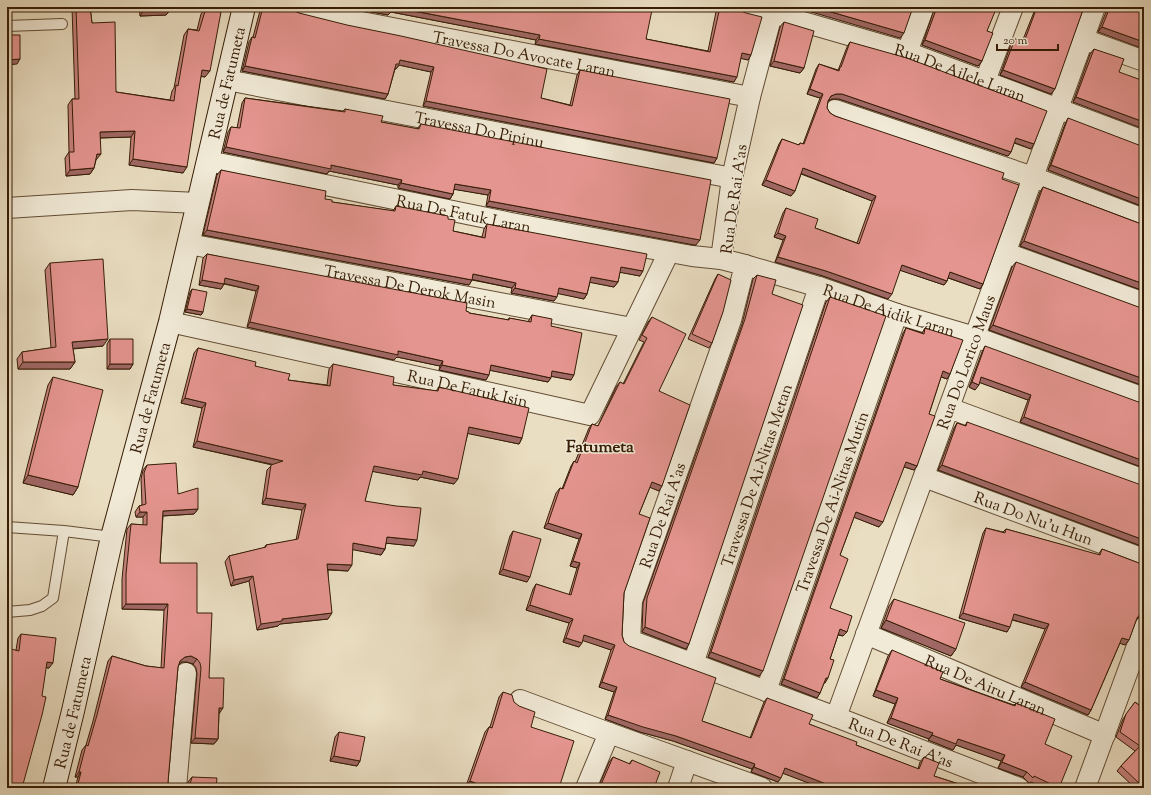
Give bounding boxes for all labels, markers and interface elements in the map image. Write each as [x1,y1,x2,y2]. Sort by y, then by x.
street label: Rua de Fatumeta [204,24,253,142]
scale bar [997,26,1058,52]
street label: Travessa Do Avocate Laran [430,27,618,85]
text: 20 m [1003,32,1028,50]
street label: Rua De Ailele Laran [891,40,1029,110]
street label: Travessa Do Pipinu [412,108,546,155]
street label: Rua De Rai A’as [716,143,755,256]
street label: Rua De Fatuk Laran [394,191,533,240]
street label: Travessa De Derok Masin [322,261,498,316]
street label: Rua De Aidik Laran [819,280,958,345]
street label: Rua Do Lorico Maus [933,292,1003,433]
street label: Rua de Fatumeta [126,339,178,457]
street label: Rua De Fatuk Isin [405,366,530,415]
street label: Travessa De Ai-Nitas Metan [717,381,800,571]
street label: Travessa De Ai-Nitas Mutin [792,408,876,597]
district label: Fatumeta [566,436,634,460]
street label: Rua De Rai A’as [635,460,693,572]
street label: Rua Do Nu’u Hun [970,487,1096,553]
street label: Rua De Airu Laran [920,651,1050,723]
street label: Rua de Fatumeta [50,654,99,771]
street label: Rua De Rai A’as [844,714,956,775]

